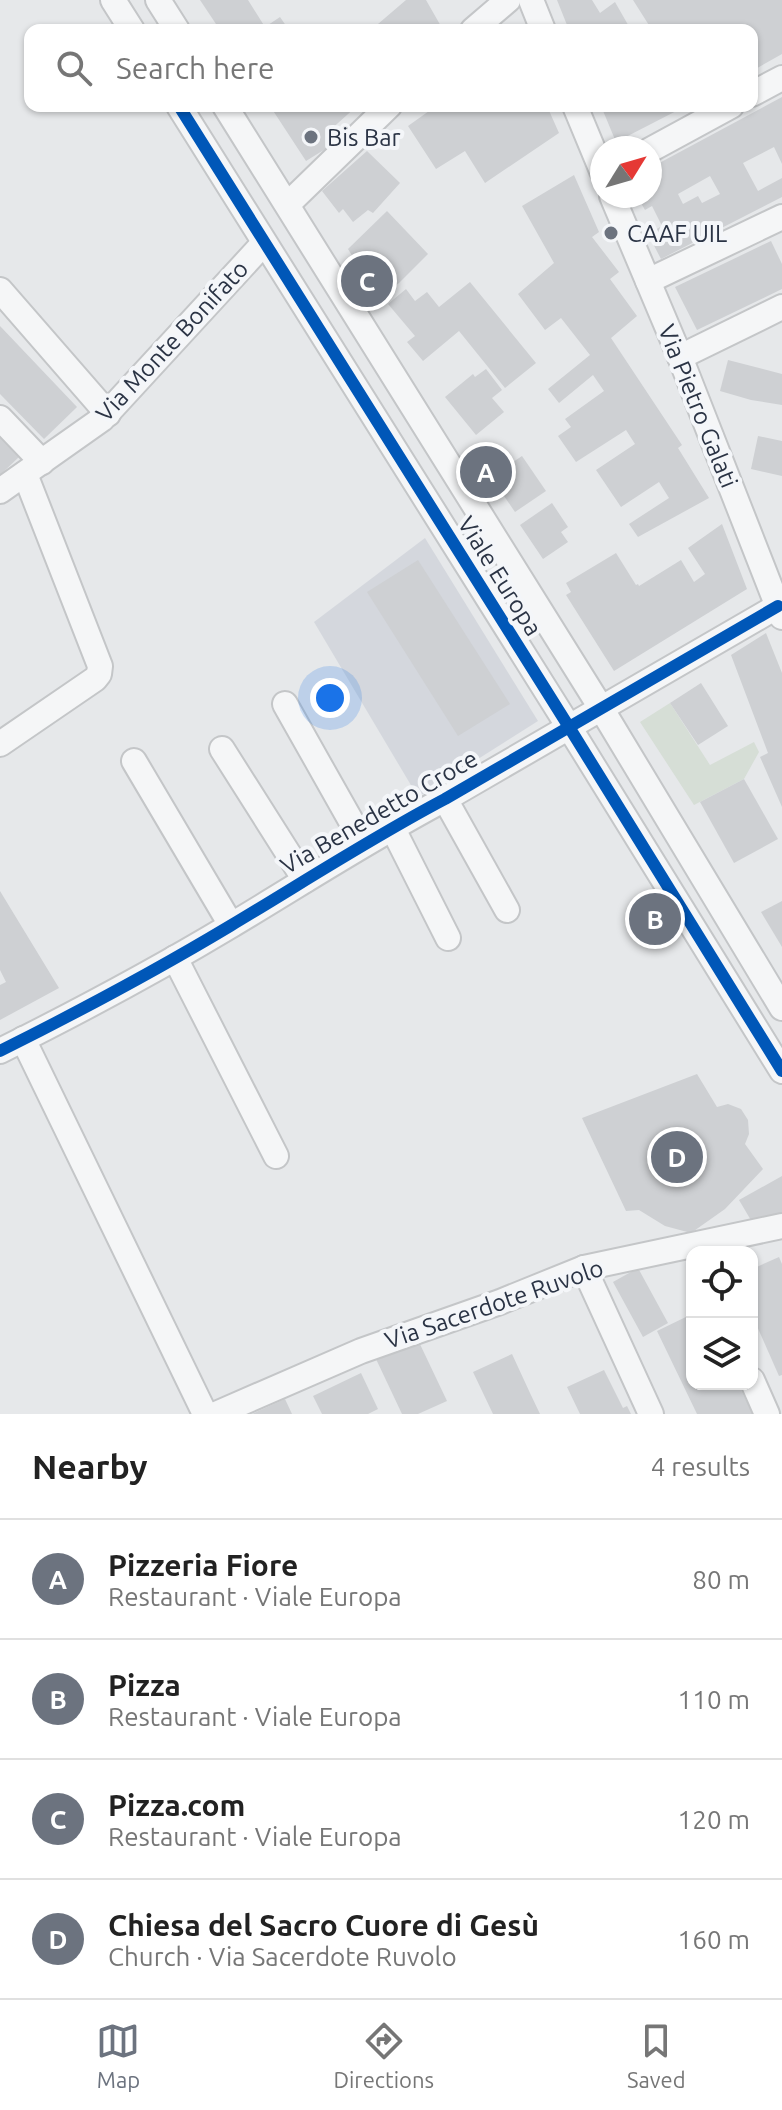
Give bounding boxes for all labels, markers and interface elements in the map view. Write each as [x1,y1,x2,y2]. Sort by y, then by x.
search box [24,24,758,112]
icon: search [52,46,96,90]
text: Search here [116,51,275,85]
place label: Bis Bar [327,124,401,151]
marker: Bis Bar [302,128,320,146]
north arrow [590,136,662,208]
place label: CAAF UIL [627,220,727,247]
marker: CAAF UIL [602,224,620,242]
pin: C [341,251,393,311]
street label: Via Monte Bonifato [90,255,254,427]
street label: Via Pietro Galati [653,321,743,491]
pin: A [460,442,512,502]
street label: Viale Europa [453,511,547,641]
your location [310,678,350,718]
street label: Via Benedetto Croce [276,745,482,879]
pin: B [629,889,681,949]
pin: D [651,1127,703,1187]
map controls [686,1246,758,1390]
button: locate [686,1246,758,1318]
street label: Via Sacerdote Ruvolo [381,1254,607,1354]
button: layers [686,1318,758,1390]
text: Nearby [32,1447,147,1485]
text: 4 results [651,1452,750,1481]
text: Pizzeria Fiore [108,1548,298,1582]
text: A [49,1565,67,1594]
text: 80 m [692,1565,750,1594]
text: Restaurant · Viale Europa [108,1582,402,1611]
text: Pizza [108,1668,181,1702]
text: B [49,1685,67,1714]
text: 110 m [678,1685,750,1714]
text: Restaurant · Viale Europa [108,1702,402,1731]
text: Pizza.com [108,1788,245,1822]
text: C [50,1805,66,1834]
text: 120 m [678,1805,750,1834]
text: Restaurant · Viale Europa [108,1822,402,1851]
text: Chiesa del Sacro Cuore di Gesù [108,1908,539,1942]
text: D [49,1925,67,1954]
text: 160 m [678,1925,750,1954]
text: Church · Via Sacerdote Ruvolo [108,1942,457,1971]
tab: Map [96,2019,140,2092]
tab: Directions [333,2019,434,2092]
tab: Saved [627,2019,686,2092]

